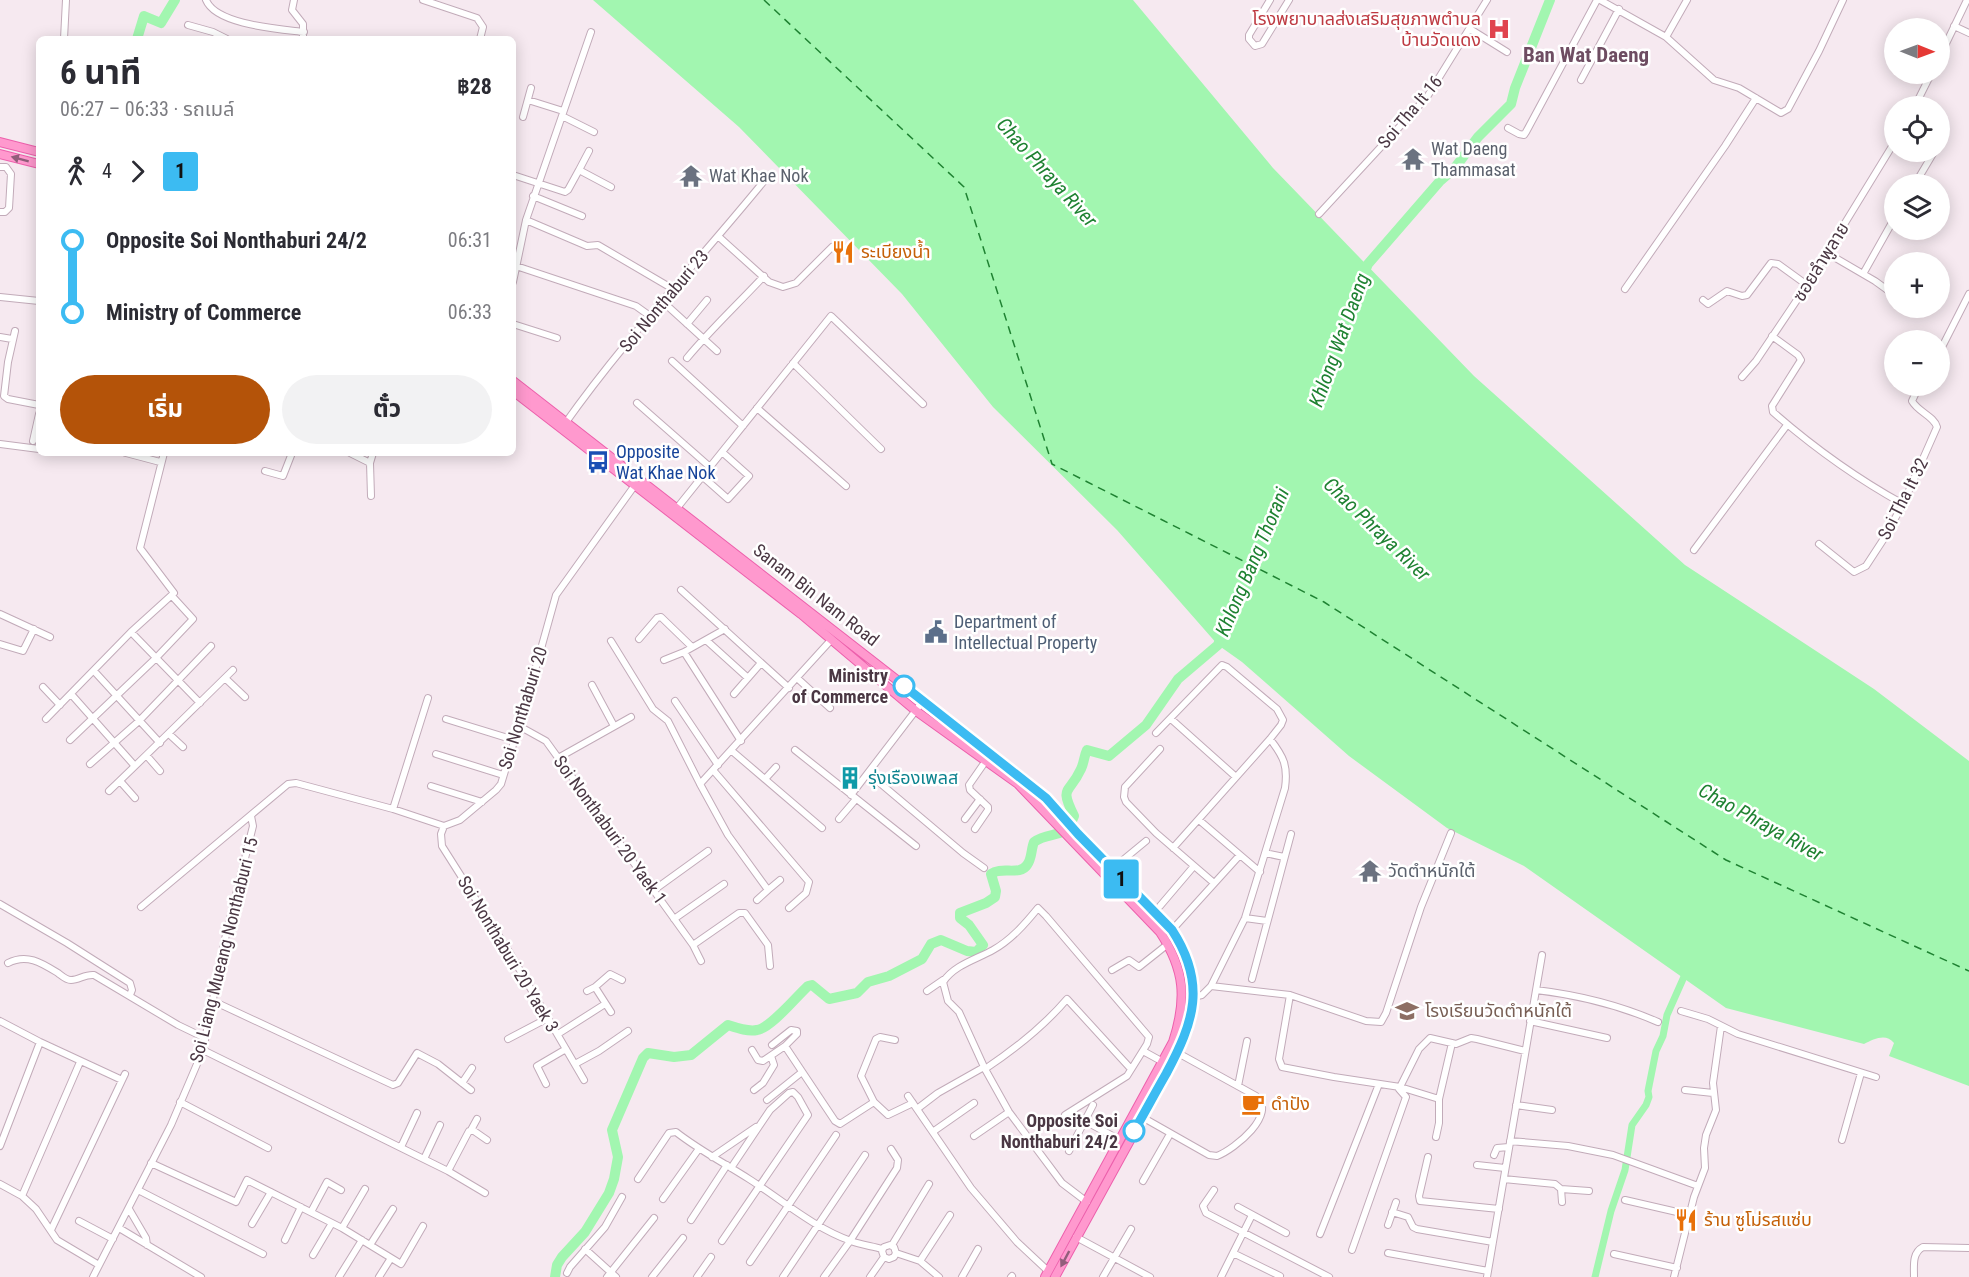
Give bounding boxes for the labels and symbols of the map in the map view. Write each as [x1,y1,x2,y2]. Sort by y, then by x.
place label: โรงพยาบาลส่งเสริมสุขภาพตำบล บ้านวัดแดง [1252,8,1481,50]
hospital icon: โรงพยาบาลส่งเสริมสุขภาพตำบล บ้านวัดแดง [1486,16,1512,42]
north arrow [1884,18,1950,84]
district label: Ban Wat Daeng [1523,43,1649,67]
street label: Soi Tha It 16 [1373,71,1446,152]
water label: Chao Phraya River [992,113,1103,232]
place label: Wat Daeng Thammasat [1431,138,1516,180]
temple icon: Wat Daeng Thammasat [1400,146,1426,172]
one-way arrow [10,154,28,163]
temple icon: Wat Khae Nok [678,163,704,189]
place label: Wat Khae Nok [709,165,809,186]
street label: ซอยลำพูลาย [1788,218,1855,306]
restaurant icon: ระเบียงน้ำ [830,239,856,265]
place label: ระเบียงน้ำ [861,239,931,262]
street label: Soi Nonthaburi 23 [615,245,713,356]
water label: Khlong Wat Daeng [1304,270,1374,410]
place label: Opposite Wat Khae Nok [616,441,716,483]
bus stop icon: Opposite Wat Khae Nok [585,449,611,475]
street label: Soi Tha It 32 [1873,454,1932,543]
water label: Chao Phraya River [1319,472,1436,586]
water label: Khlong Bang Thorani [1210,484,1294,640]
street label: Sanam Bin Nam Road [749,539,883,650]
place label: Department of Intellectual Property [954,611,1098,653]
public building icon: Department of Intellectual Property [923,619,949,645]
street label: Soi Nonthaburi 20 [494,644,551,772]
place label: Ministry of Commerce [792,665,888,707]
marker: Ministry of Commerce [893,675,915,697]
street label: Soi Nonthaburi 20 Yaek 1 [549,751,671,908]
building icon: รุ่งเรืองเพลส [837,765,863,791]
place label: รุ่งเรืองเพลส [868,767,958,789]
water label: Chao Phraya River [1695,778,1828,867]
street label: Soi Liang Mueang Nonthaburi 15 [185,835,262,1065]
temple icon: วัดตำหนักใต้ [1357,858,1383,884]
line badge: 1 [1102,860,1140,898]
place label: วัดตำหนักใต้ [1388,860,1476,881]
street label: Soi Nonthaburi 20 Yaek 3 [453,872,563,1036]
school or university icon: โรงเรียนวัดตำหนักใต้ [1394,998,1420,1024]
place label: โรงเรียนวัดตำหนักใต้ [1425,1000,1572,1021]
cafe icon: ดำปัง [1240,1091,1266,1117]
place label: ดำปัง [1271,1093,1310,1114]
place label: Opposite Soi Nonthaburi 24/2 [1001,1110,1118,1152]
marker: Opposite Soi Nonthaburi 24/2 [1123,1120,1145,1142]
restaurant icon: ร้าน ซูโม่รสแซ่บ [1673,1207,1699,1233]
place label: ร้าน ซูโม่รสแซ่บ [1704,1209,1812,1232]
one-way arrow [1060,1250,1070,1267]

